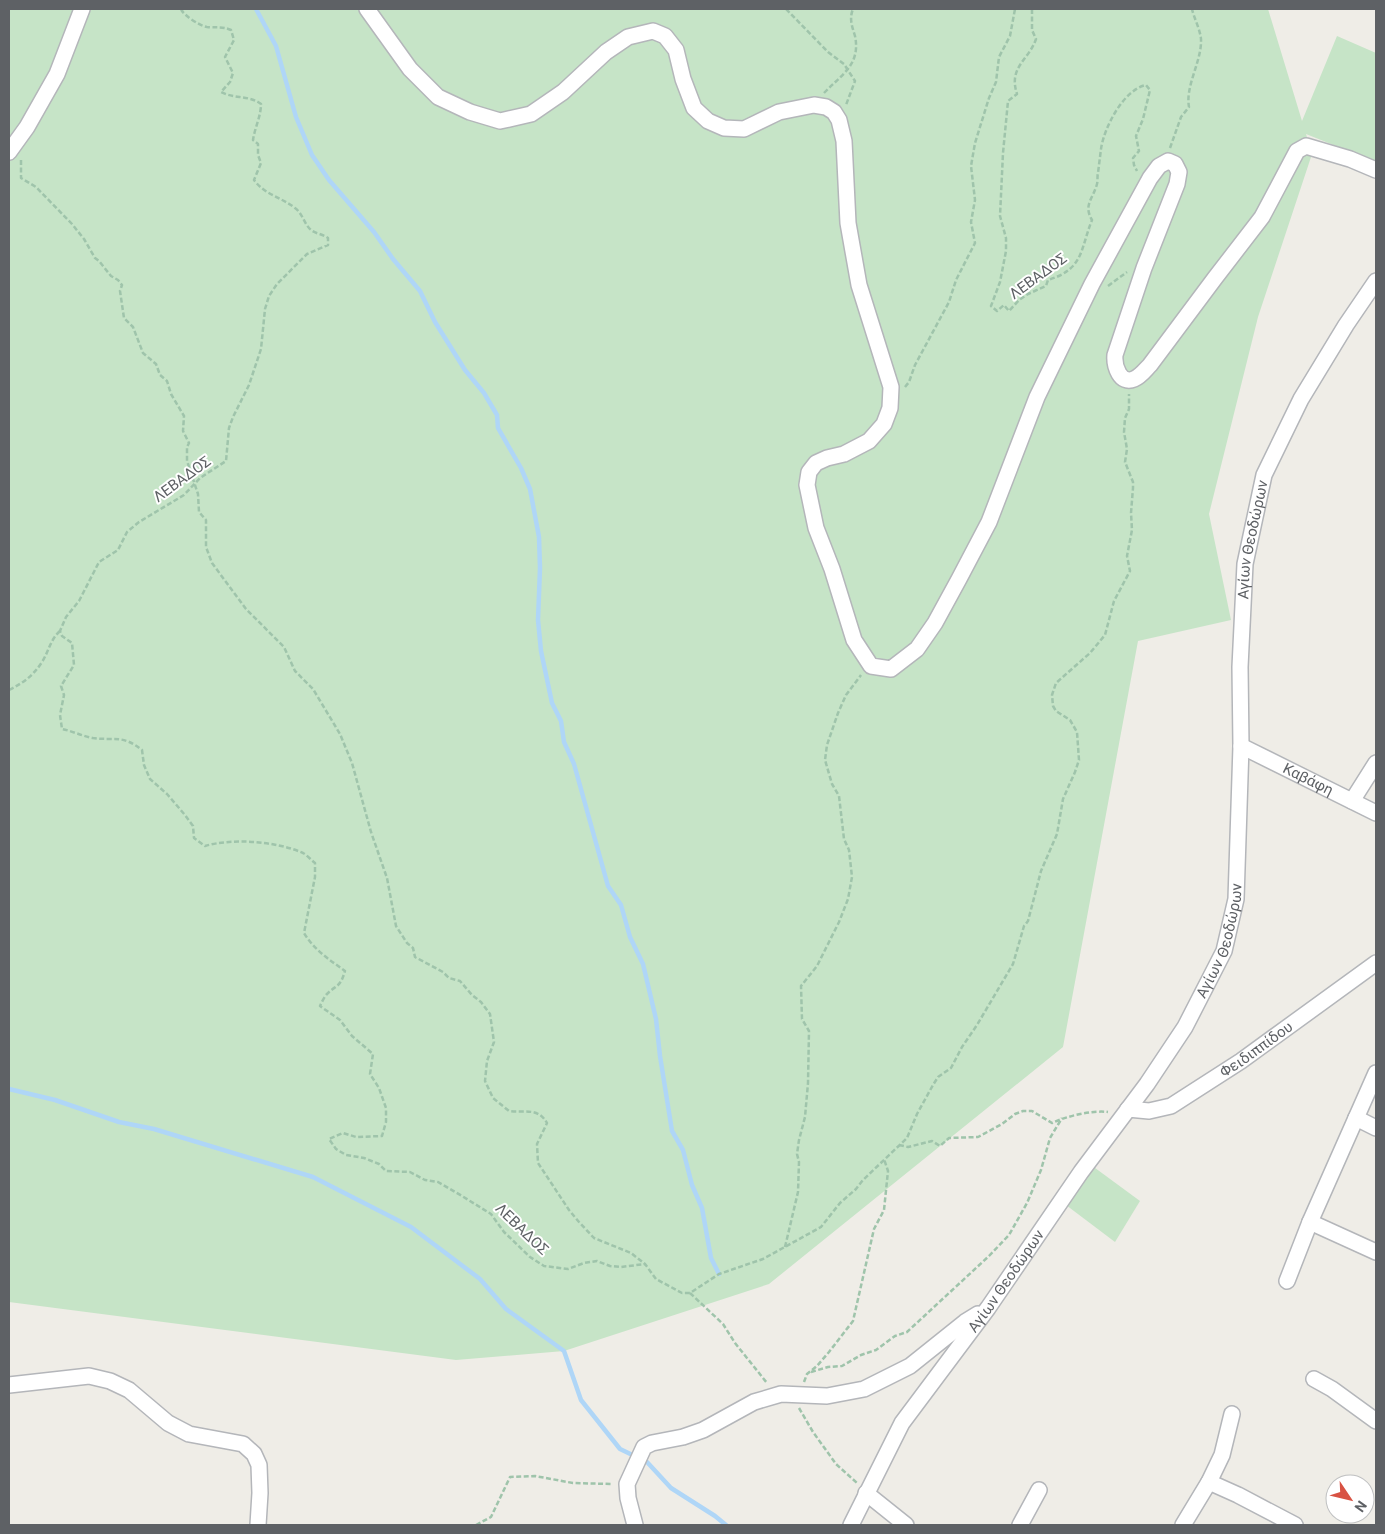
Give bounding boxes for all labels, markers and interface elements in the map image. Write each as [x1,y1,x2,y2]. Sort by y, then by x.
street label: ΛΕΒΑΔΟΣ [1006,249,1070,303]
street label: ΛΕΒΑΔΟΣ [150,452,214,506]
street label: Αγίων Θεοδώρων [1234,478,1272,600]
street label: Καβάφη [1280,759,1336,799]
street label: Αγίων Θεοδώρων [1192,883,1246,1001]
street label: Φειδιππίδου [1216,1018,1296,1081]
street label: ΛΕΒΑΔΟΣ [492,1199,552,1259]
street label: Αγίων Θεοδώρων [964,1226,1048,1336]
north arrow [1325,1474,1375,1524]
text: N [1351,1498,1370,1515]

